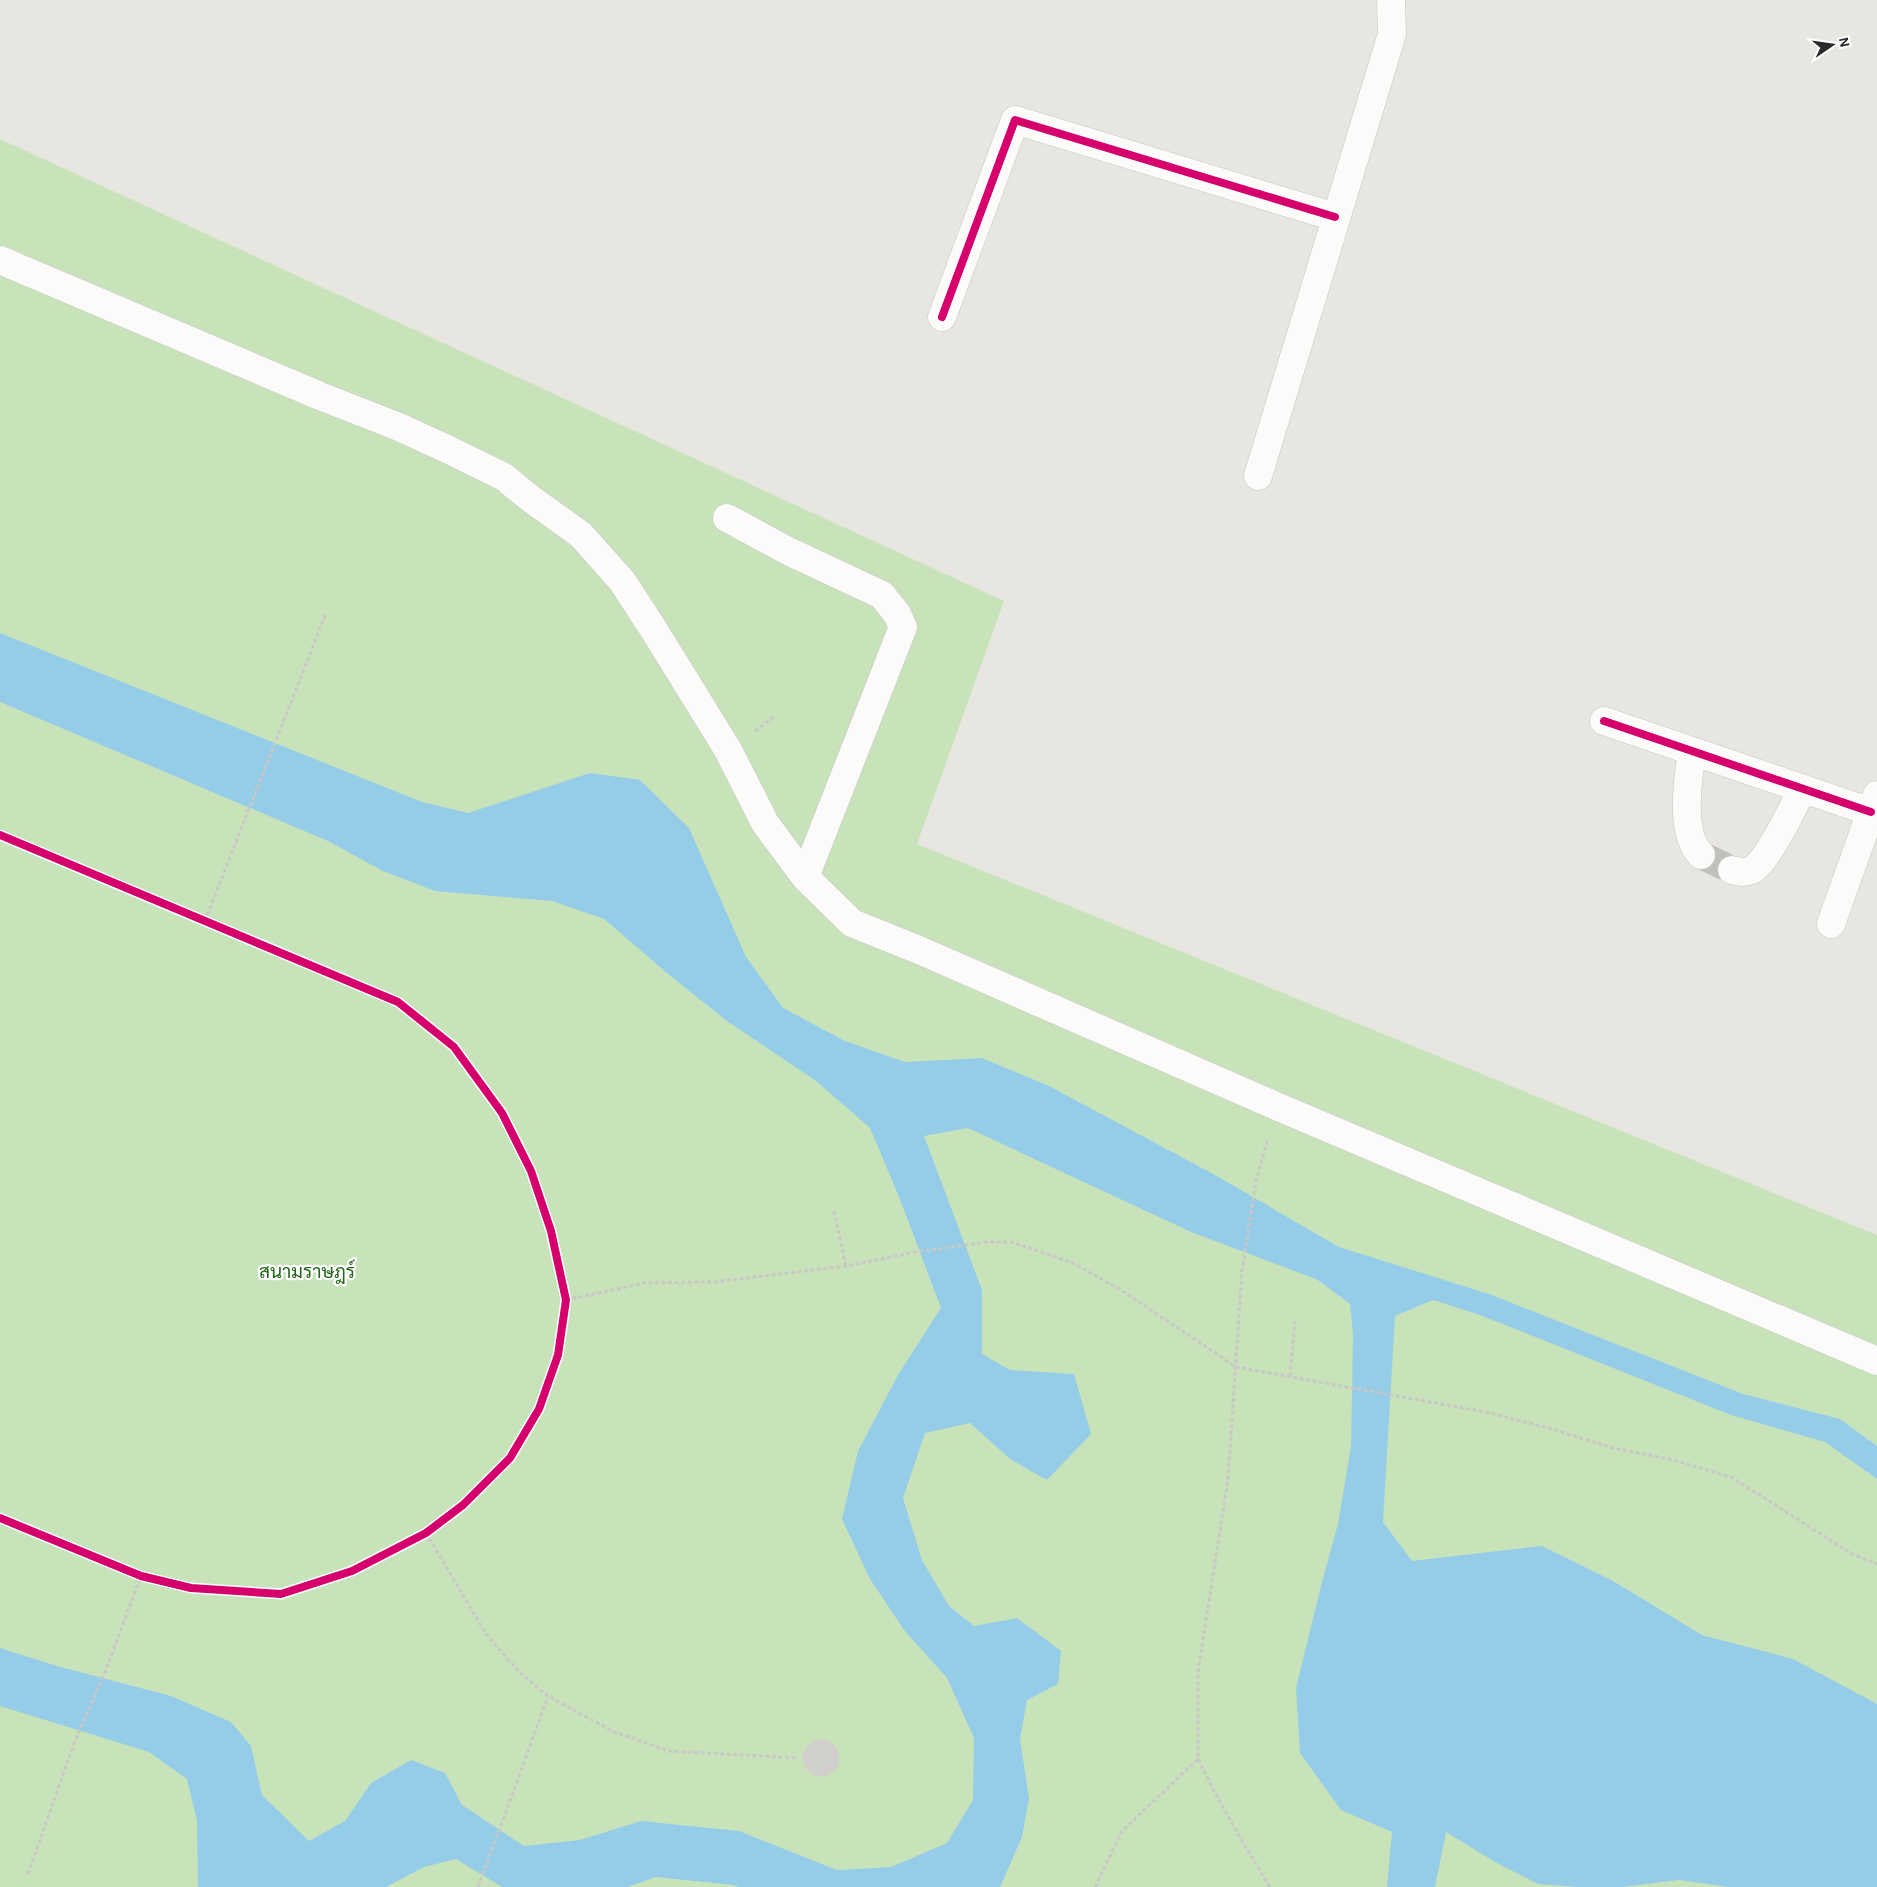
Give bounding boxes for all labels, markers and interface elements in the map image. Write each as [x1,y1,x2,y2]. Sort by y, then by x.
north arrow [1807,20,1857,70]
text: N [1836,36,1852,49]
park label: สนามราษฎร์ [259,1259,355,1284]

